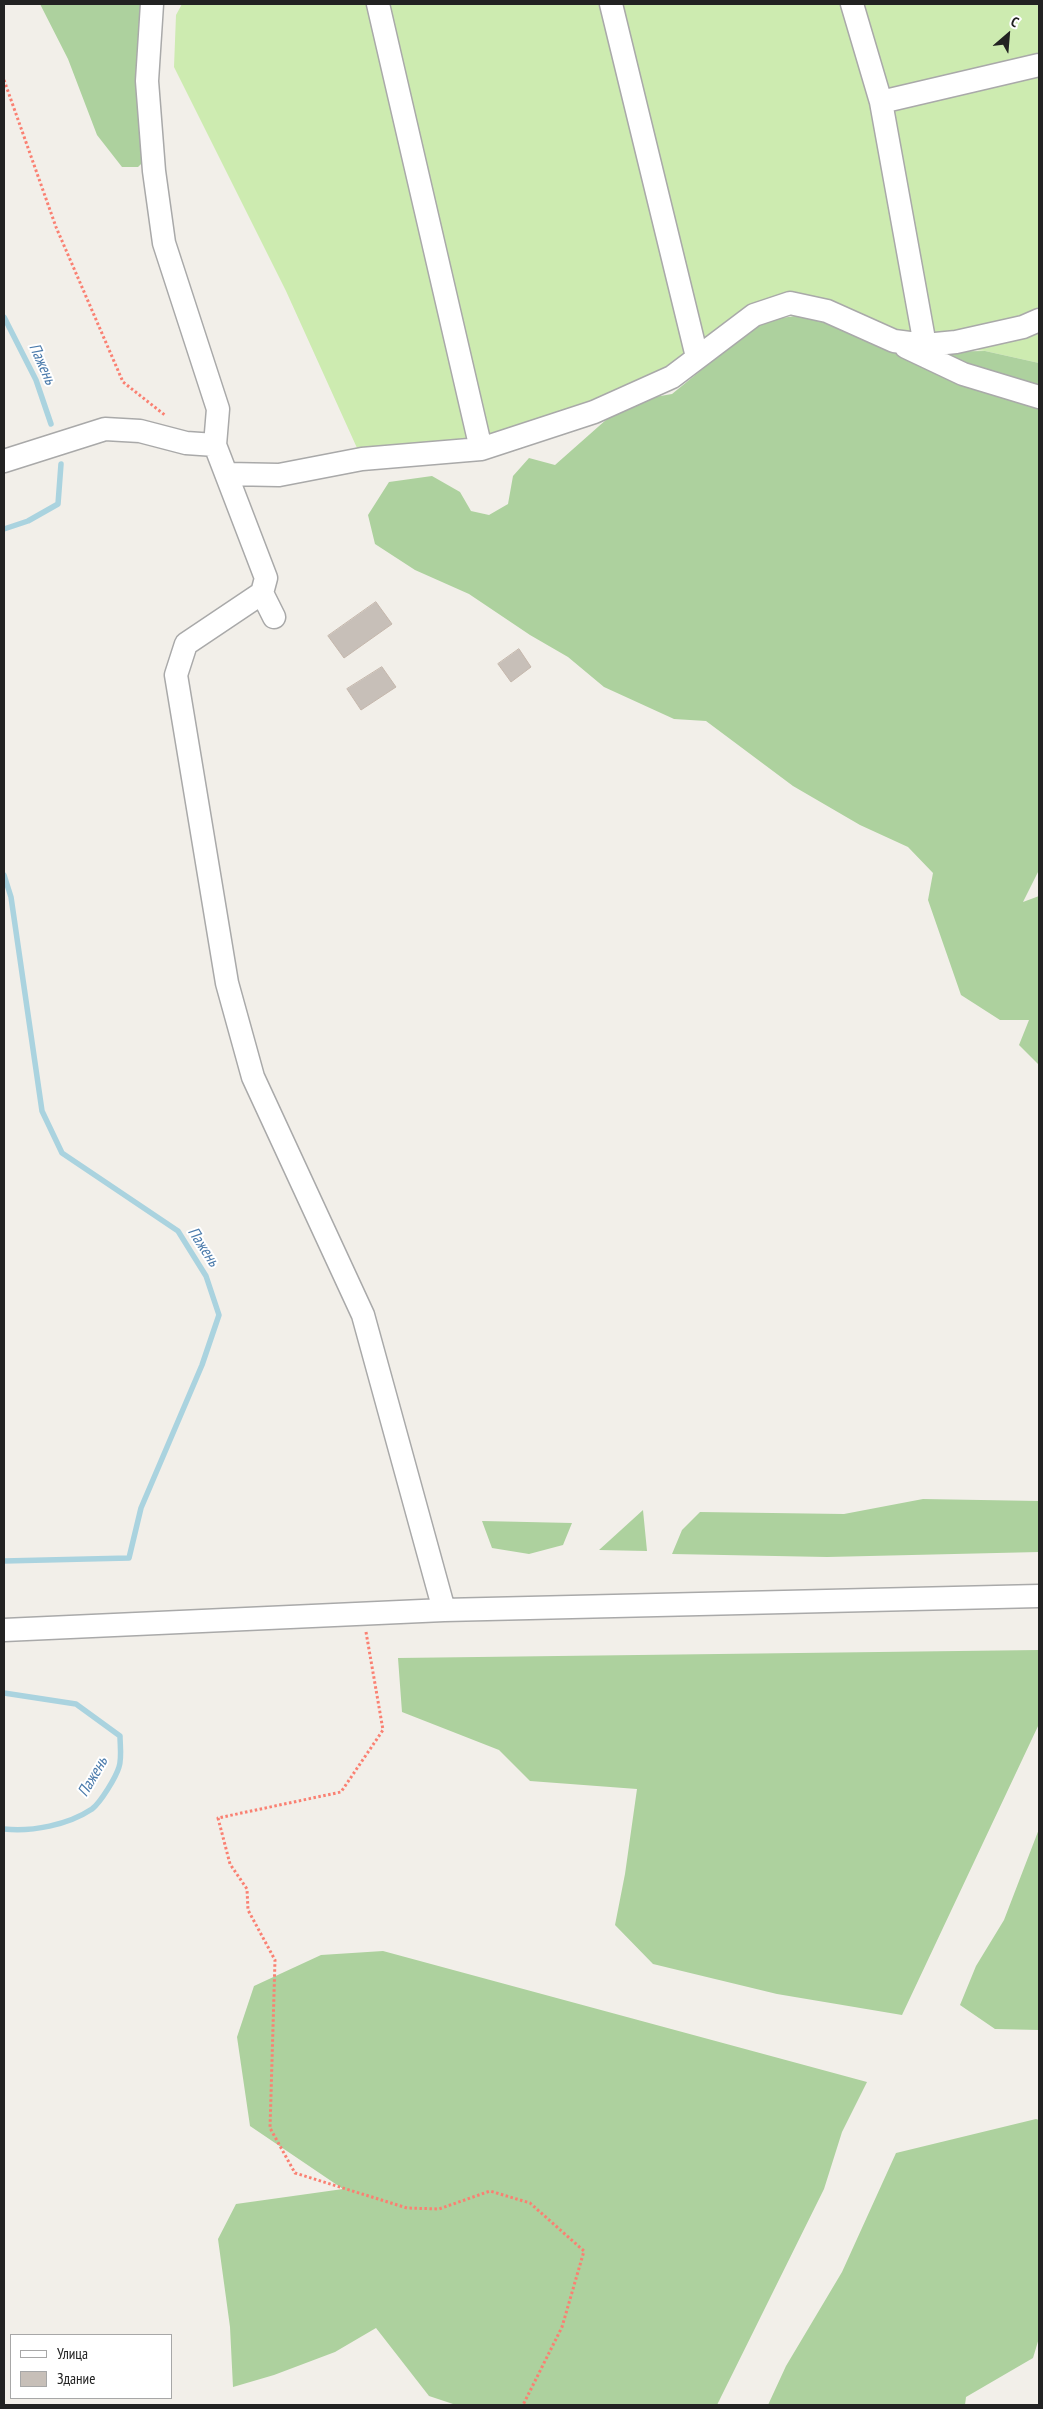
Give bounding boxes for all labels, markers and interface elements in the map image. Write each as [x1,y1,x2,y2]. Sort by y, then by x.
north arrow [983,10,1033,60]
text: С [1008,12,1022,31]
water label: Пажень [25,341,59,387]
water label: Пажень [183,1224,223,1270]
water label: Пажень [74,1754,112,1800]
legend [10,2334,172,2399]
text: Улица [57,2344,88,2363]
text: Здание [57,2369,95,2388]

